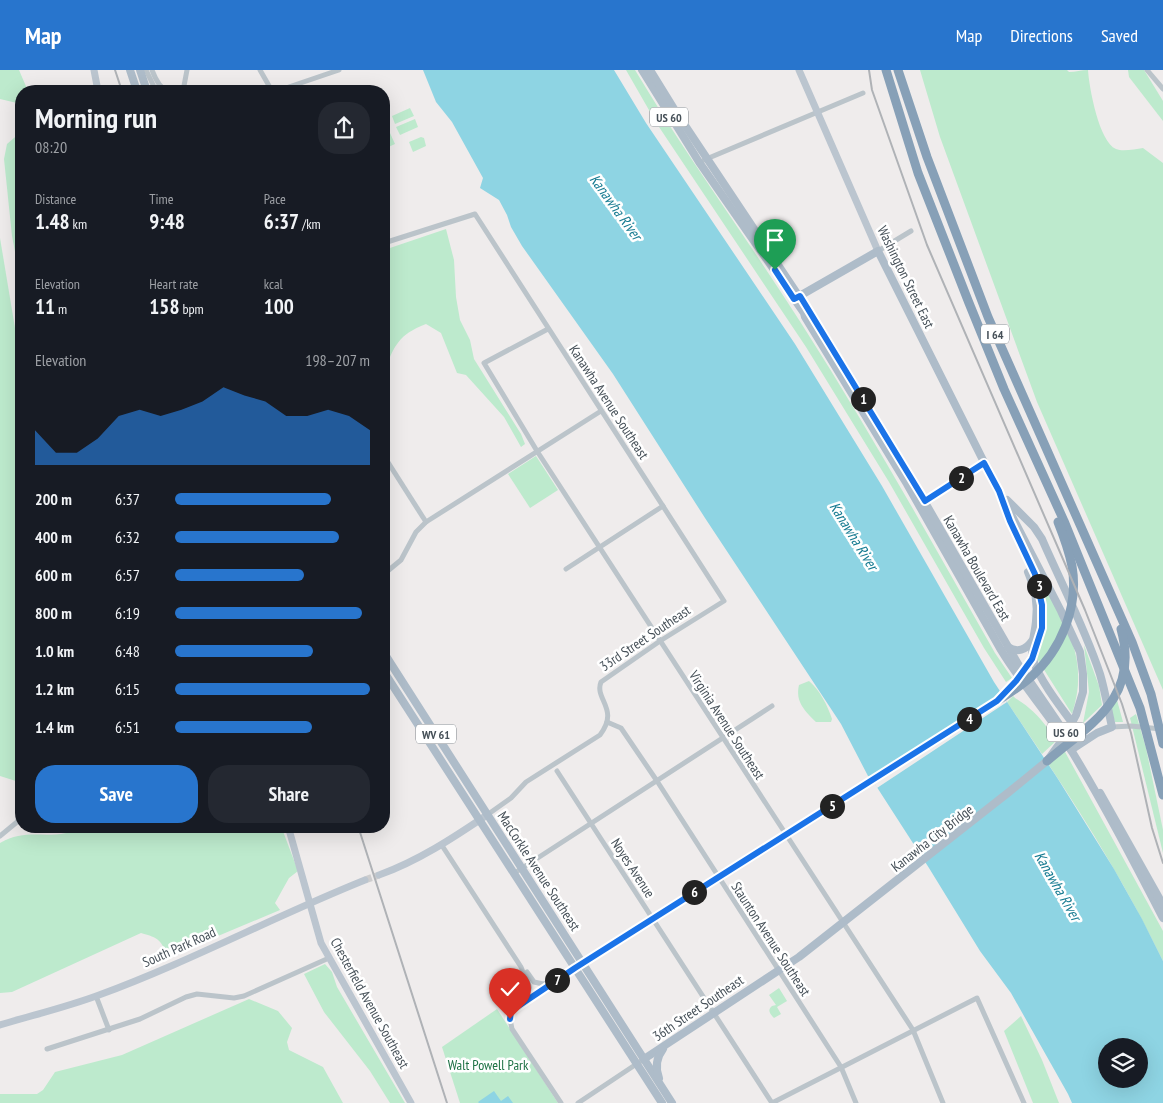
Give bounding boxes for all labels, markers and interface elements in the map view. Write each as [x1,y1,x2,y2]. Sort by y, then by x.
text: Map [25,20,62,51]
text: Map [956,24,982,47]
text: Directions [1010,24,1073,47]
text: Saved [1101,24,1138,47]
text: Morning run [35,99,157,136]
button: share [318,102,370,154]
road number: US 60 [650,108,688,126]
text: 08:20 [35,137,67,157]
water label: Kanawha River [586,170,647,245]
text: Distance [35,190,76,208]
text: Time [149,190,174,208]
text: Pace [264,190,286,208]
text: 1.48 [35,208,70,235]
text: 9:48 [149,208,185,235]
text: 6:37 [264,208,299,235]
text: km [70,215,87,233]
text: /km [299,215,321,233]
pin [754,219,796,270]
street label: Washington Street East [873,223,939,331]
icon: arrive [761,226,789,254]
text: Elevation [35,275,80,293]
text: Heart rate [149,275,198,293]
text: kcal [264,275,283,293]
text: 11 [35,293,55,320]
text: 158 [149,293,179,320]
text: 100 [264,293,294,320]
text: m [55,300,67,318]
text: bpm [179,300,204,318]
road number: I 64 [981,324,1009,344]
street label: Kanawha Avenue Southeast [565,341,653,463]
text: Elevation [35,350,86,370]
text: 198–207 m [305,350,370,370]
pin: 1 [850,386,876,412]
text: 1 [860,390,867,408]
pin: 2 [948,466,974,490]
text: 2 [958,469,965,487]
text: 200 m [35,489,72,509]
text: 6:37 [115,489,140,509]
water label: Kanawha River [826,498,883,575]
street label: Kanawha Boulevard East [940,512,1015,624]
text: 400 m [35,527,72,547]
text: 6:32 [115,527,140,547]
text: 600 m [35,565,72,585]
text: 6:57 [115,565,140,585]
pin: 3 [1026,574,1052,598]
text: 3 [1036,577,1043,595]
street label: 33rd Street Southeast [596,601,694,675]
text: 800 m [35,603,72,623]
text: 6:19 [115,603,140,623]
text: 1.0 km [35,641,74,661]
text: 6:48 [115,641,140,661]
street label: Virginia Avenue Southeast [685,666,769,783]
text: 1.2 km [35,679,74,699]
text: 6:15 [115,679,140,699]
pin: 4 [956,706,982,732]
text: 4 [966,710,973,728]
text: 1.4 km [35,717,74,737]
text: 6:51 [115,717,140,737]
road number: US 60 [1047,722,1085,742]
road number: WV 61 [416,724,456,744]
button: Save [35,765,198,823]
button: Share [208,765,370,823]
pin: 5 [820,794,844,818]
text: 5 [829,797,836,815]
street label: Kanawha City Bridge [887,800,977,876]
street label: MacCorkle Avenue Southeast [494,808,584,934]
street label: Noyes Avenue [607,835,659,901]
water label: Kanawha River [1031,848,1086,926]
street label: Staunton Avenue Southeast [727,878,815,1000]
pin: 6 [682,880,706,904]
text: 6 [691,883,698,901]
street label: South Park Road [140,923,218,971]
street label: Chesterfield Avenue Southeast [327,934,414,1072]
pin [489,968,531,1019]
pin: 7 [544,968,570,992]
text: 7 [554,971,561,989]
street label: 36th Street Southeast [649,971,747,1045]
icon: check [496,975,524,1003]
map controls [1098,1038,1148,1088]
button: layers [1098,1038,1148,1088]
park label: Walt Powell Park [448,1056,529,1074]

